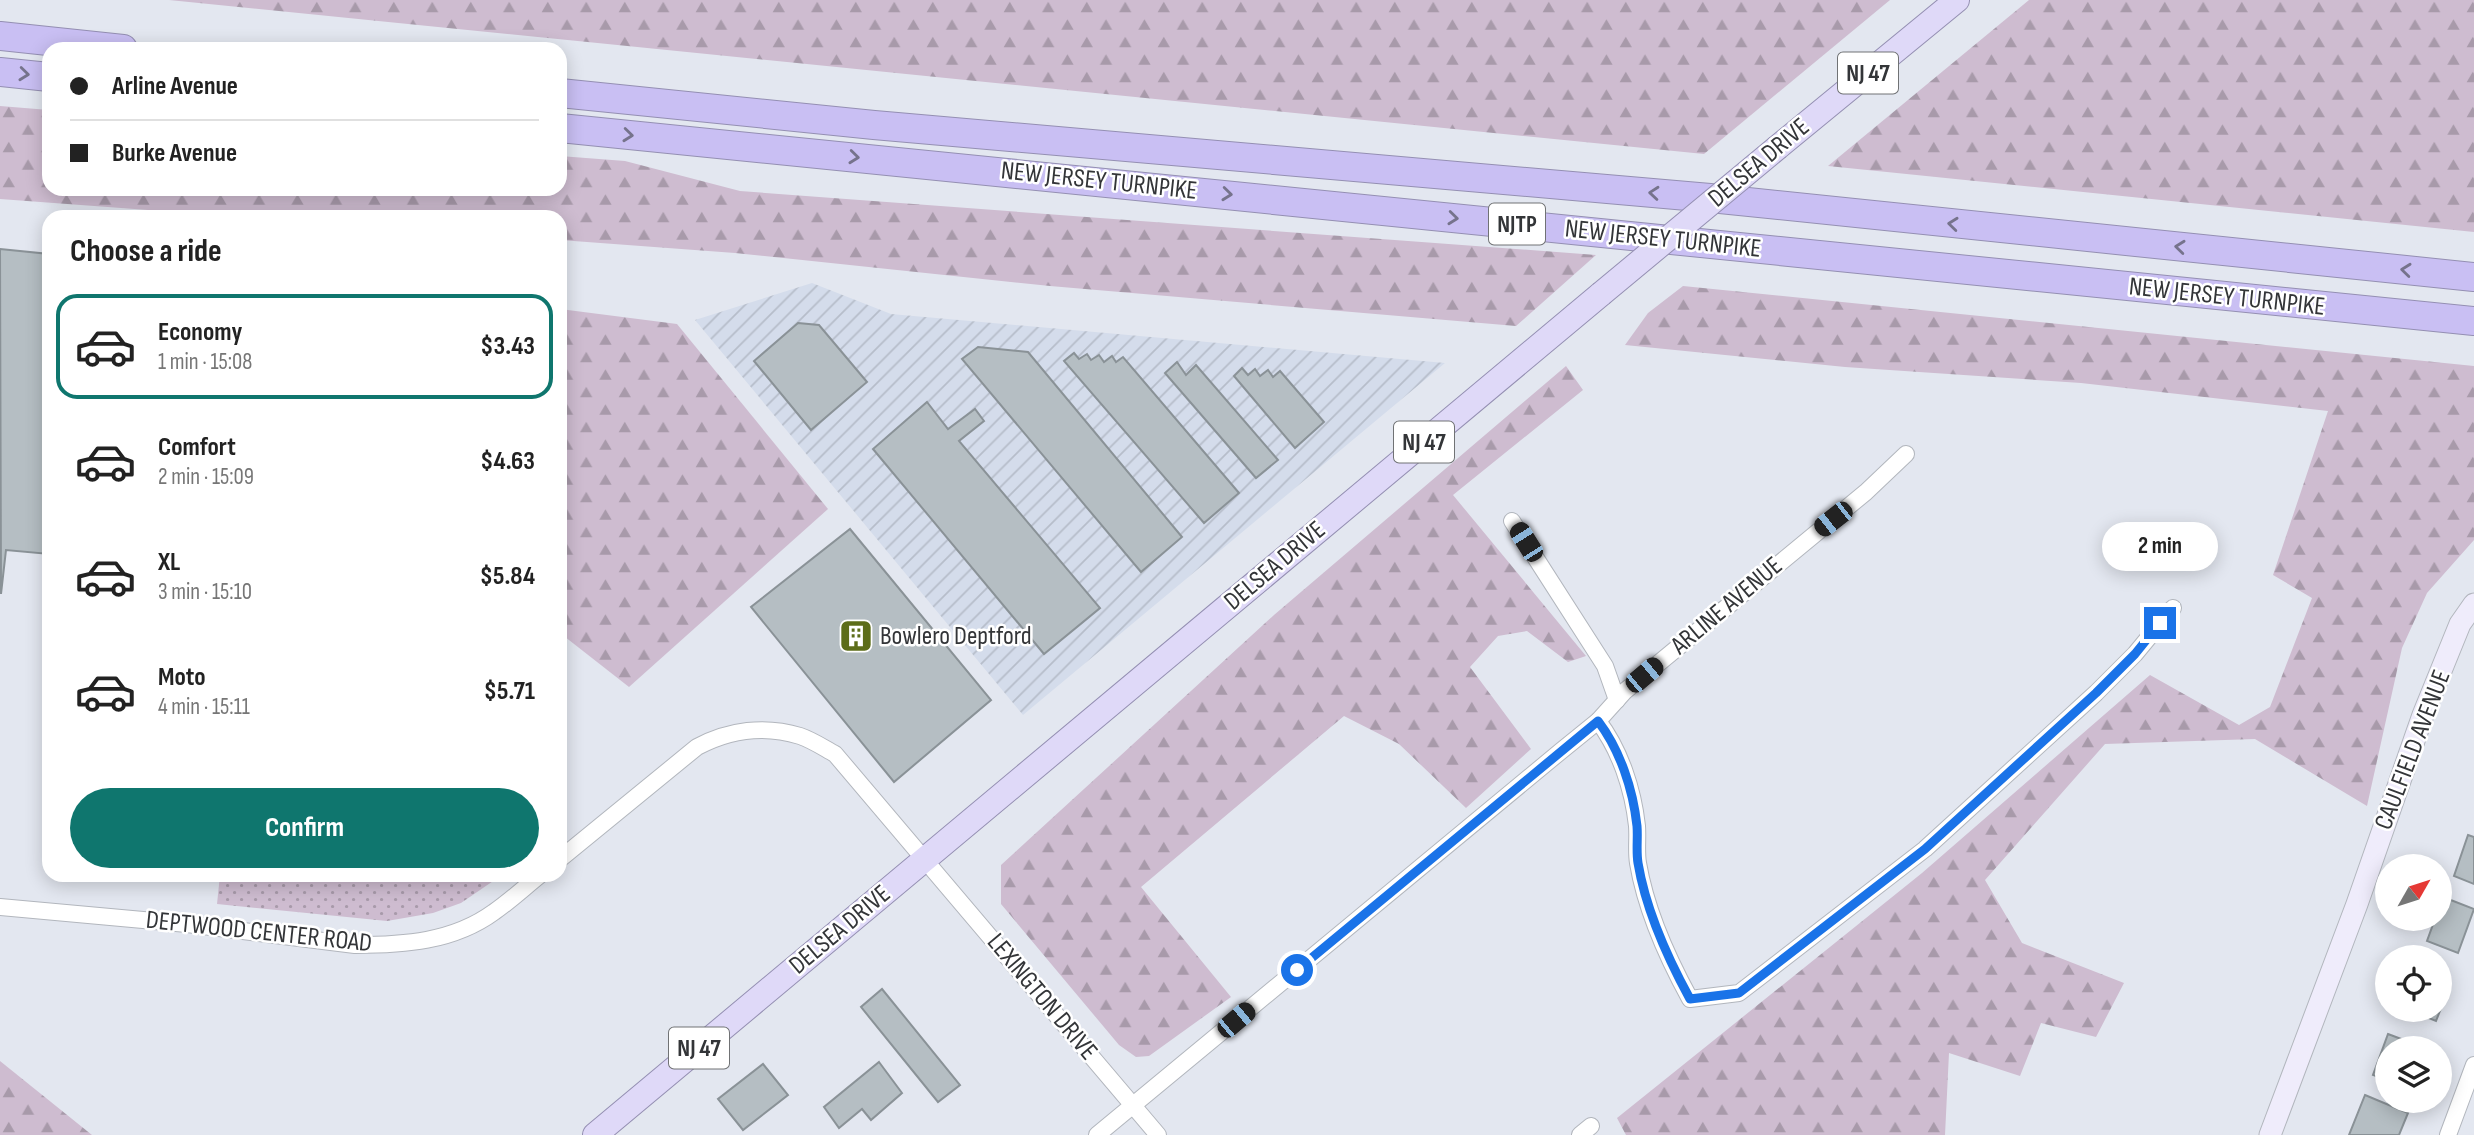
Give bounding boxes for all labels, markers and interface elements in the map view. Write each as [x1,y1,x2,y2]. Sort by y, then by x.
road number: NJ 47 [1838,52,1898,94]
one-way arrow [19,66,30,81]
text: Arline Avenue [112,71,238,102]
street label: DELSEA DRIVE [1702,112,1816,214]
one-way arrow [622,127,634,142]
text: Burke Avenue [112,138,237,169]
one-way arrow [849,149,860,164]
street label: NEW JERSEY TURNPIKE [999,155,1199,207]
one-way arrow [1648,186,1659,201]
one-way arrow [1221,187,1233,202]
road number: NJTP [1489,204,1545,244]
one-way arrow [1447,210,1459,225]
street label: NEW JERSEY TURNPIKE [1563,213,1763,265]
one-way arrow [1948,216,1959,231]
text: Choose a ride [70,232,222,271]
one-way arrow [2174,240,2186,255]
one-way arrow [2400,263,2411,278]
street label: NEW JERSEY TURNPIKE [2127,271,2327,323]
icon: car [74,315,137,378]
text: Economy [158,317,242,348]
text: $3.43 [480,331,535,362]
text: 1 min · 15:08 [158,348,252,376]
road number: NJ 47 [1394,422,1454,462]
icon: car [74,430,137,493]
text: Comfort [158,432,236,463]
text: $4.63 [480,446,535,477]
text: 2 min · 15:09 [158,463,254,491]
car [1810,498,1857,540]
street label: DELSEA DRIVE [1218,515,1332,617]
car [1506,519,1547,565]
callout: 2 min [2102,522,2218,570]
text: 2 min [2138,532,2182,560]
icon: car [74,545,137,608]
text: XL [158,547,180,578]
street label: ARLINE AVENUE [1664,550,1789,662]
text: $5.84 [480,561,535,592]
text: 3 min · 15:10 [158,578,252,606]
route end [2144,607,2176,639]
building icon: Bowlero Deptford [837,617,875,655]
place label: Bowlero Deptford [880,621,1032,652]
car [1622,653,1667,697]
icon: car [74,660,137,723]
text: Moto [158,662,206,693]
street label: CAULFIELD AVENUE [2368,666,2458,834]
text: $5.71 [484,676,535,707]
text: 4 min · 15:11 [158,693,250,721]
button: Confirm [70,788,539,868]
north arrow [2375,854,2452,931]
map controls [2375,854,2452,1113]
street label: DELSEA DRIVE [783,879,897,981]
street label: DEPTWOOD CENTER ROAD [145,905,373,959]
street label: LEXINGTON DRIVE [980,928,1104,1066]
button: locate [2375,945,2452,1022]
route start [1281,954,1313,986]
car [1214,998,1259,1042]
road number: NJ 47 [669,1028,729,1068]
button: layers [2375,1036,2452,1113]

